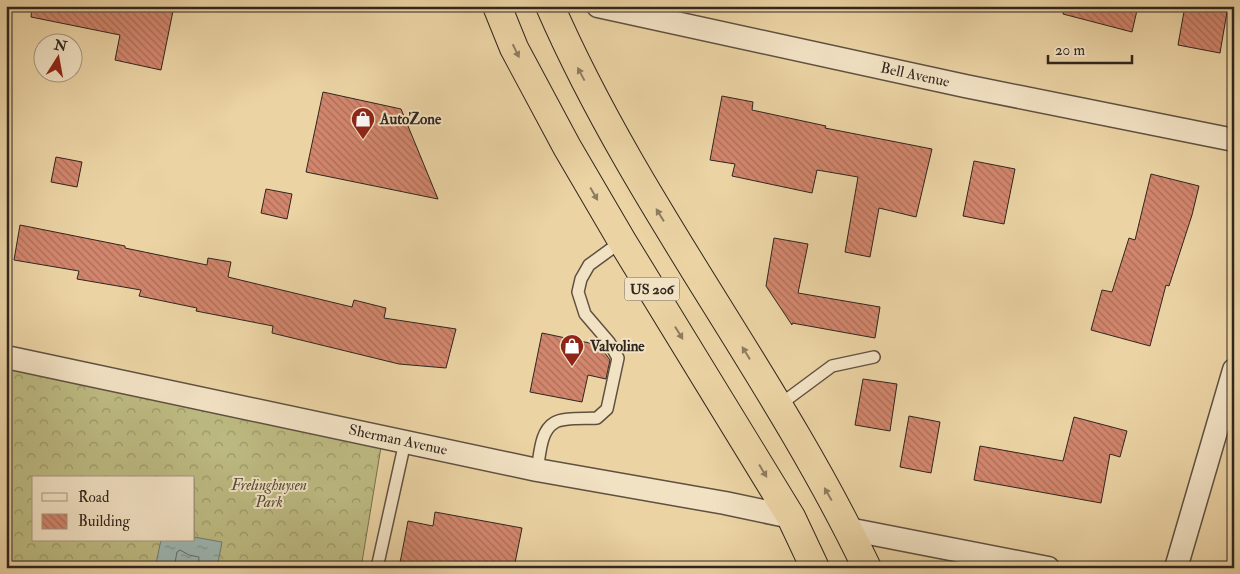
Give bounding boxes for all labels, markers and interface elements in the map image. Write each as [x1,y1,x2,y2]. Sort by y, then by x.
north arrow [32,32,82,82]
scale bar [1048,32,1131,64]
text: N [52,36,69,55]
text: 20 m [1055,41,1085,60]
one-way arrow [513,44,521,58]
street label: Bell Avenue [879,58,951,92]
one-way arrow [577,66,585,81]
shop icon: AutoZone [350,106,376,140]
place label: AutoZone [379,110,442,129]
one-way arrow [589,187,598,201]
one-way arrow [656,209,665,222]
road number: US 206 [624,278,680,300]
one-way arrow [674,326,683,339]
shop icon: Valvoline [559,333,585,367]
place label: Valvoline [589,337,645,356]
one-way arrow [741,347,750,360]
street label: Sherman Avenue [347,420,449,460]
one-way arrow [759,465,768,478]
legend [32,476,195,542]
park label: Frelinghuysen Park [230,476,307,512]
one-way arrow [824,486,832,501]
text: Road [78,488,110,507]
text: Building [78,512,130,531]

